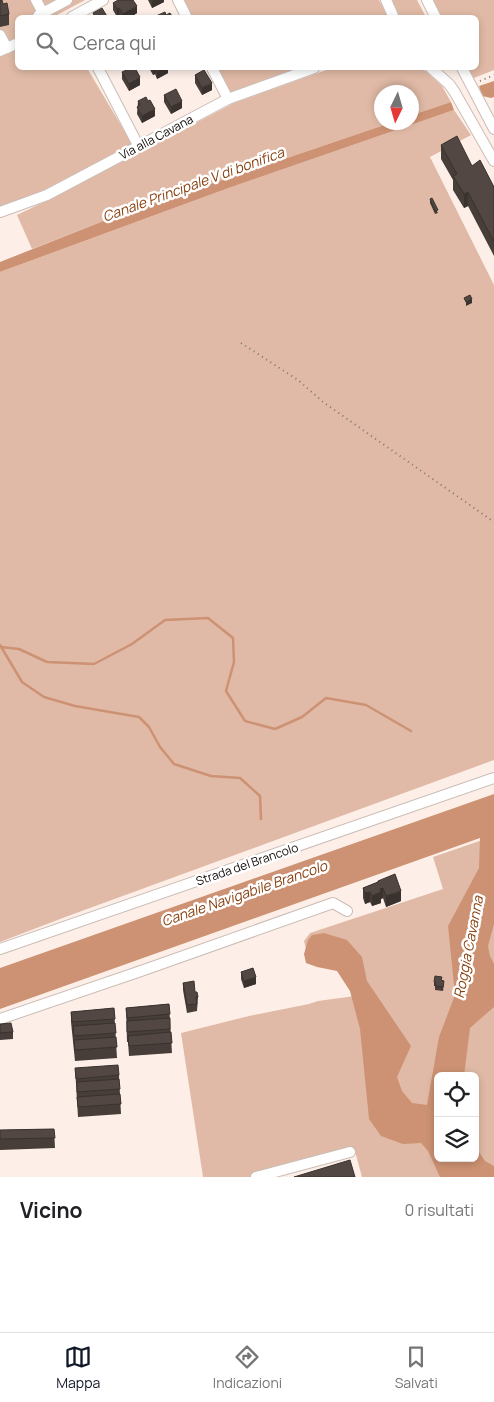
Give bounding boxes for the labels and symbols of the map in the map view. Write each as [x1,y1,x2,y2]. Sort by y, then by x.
north arrow [374,85,419,130]
street label: Via alla Cavana [116,110,196,164]
water label: Canale Principale V di bonifica [100,142,288,226]
street label: Strada del Brancolo [194,839,300,889]
water label: Canale Navigabile Brancolo [159,855,330,930]
water label: Roggia Cavanna [449,893,487,1000]

